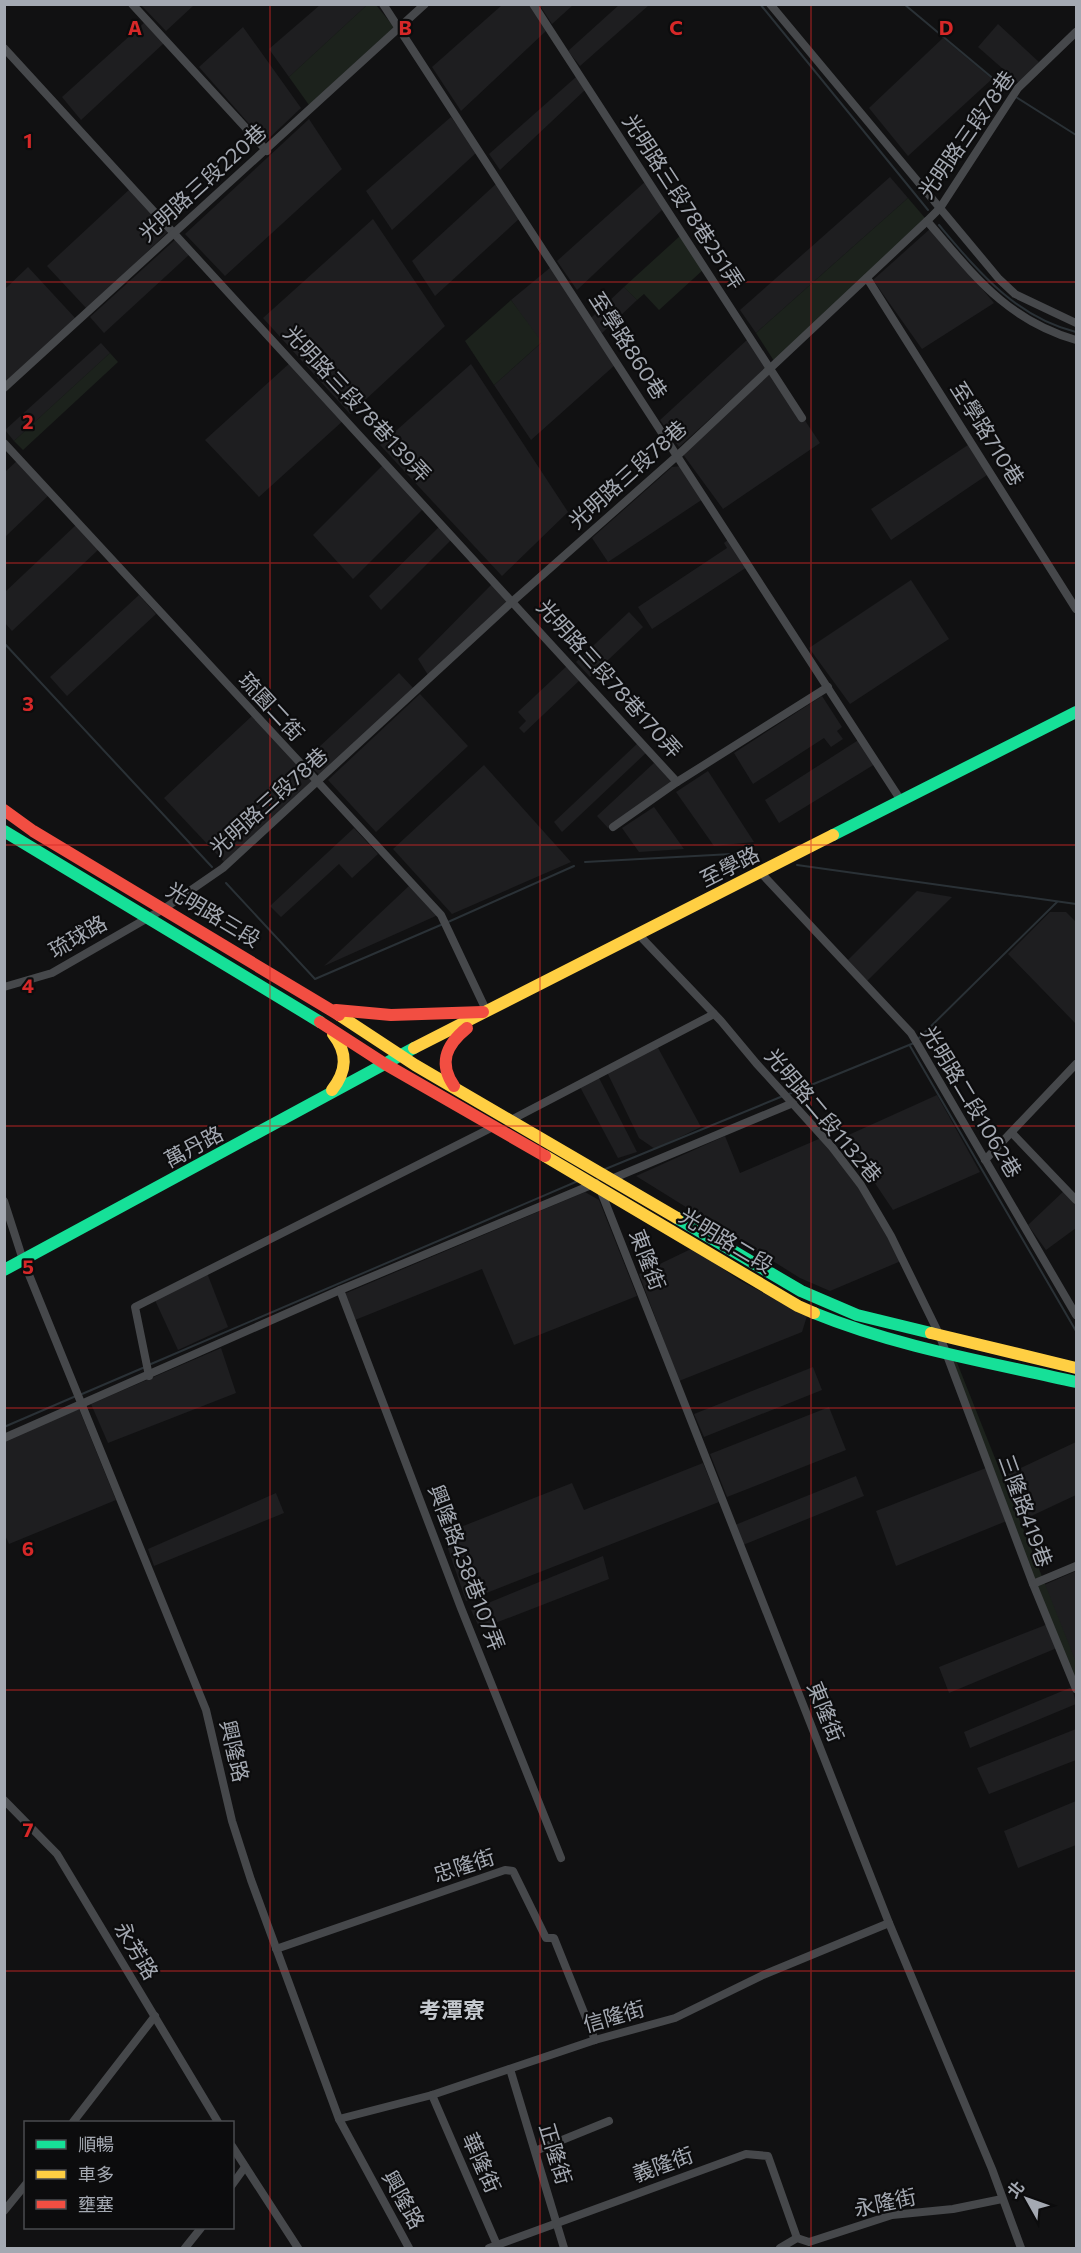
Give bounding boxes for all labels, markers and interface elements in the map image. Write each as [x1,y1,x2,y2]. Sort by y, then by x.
text: A [128,15,142,39]
text: B [398,15,412,39]
text: C [669,15,683,39]
text: D [939,15,953,39]
street label: 光明路三段78巷 [913,66,1019,203]
street label: 光明路三段78巷251弄 [618,109,750,293]
street label: 光明路三段220巷 [133,118,271,246]
text: 1 [23,128,33,152]
street label: 至學路860巷 [585,287,673,404]
street label: 光明路三段78巷139弄 [279,320,437,486]
street label: 至學路710巷 [946,377,1030,490]
text: 2 [22,409,34,433]
street label: 光明路三段78巷 [563,414,691,533]
street label: 光明路三段78巷170弄 [532,594,688,762]
street label: 琉園二街 [234,667,310,745]
text: 3 [22,691,34,715]
street label: 光明路三段78巷 [204,741,332,860]
street label: 至學路 [696,840,763,891]
street label: 光明路三段 [162,876,265,951]
street label: 琉球路 [44,909,111,962]
text: 4 [22,973,34,997]
street label: 光明路二段1062巷 [917,1021,1028,1182]
street label: 光明路二段1132巷 [761,1043,888,1187]
street label: 萬丹路 [160,1120,227,1172]
street label: 光明路二段 [675,1202,778,1277]
street label: 東隆街 [625,1226,671,1293]
text: 5 [22,1254,34,1278]
street label: 三隆路419巷 [995,1451,1058,1570]
street label: 興隆路438巷107弄 [424,1481,511,1654]
text: 6 [22,1536,34,1560]
street label: 東隆街 [803,1678,850,1745]
street label: 興隆路 [216,1717,255,1784]
text: 7 [23,1817,34,1841]
street label: 忠隆街 [430,1843,497,1886]
street label: 永芳路 [110,1917,164,1984]
street label: 信隆街 [580,1995,647,2036]
district label: 考潭寮 [419,1996,485,2023]
street label: 正隆街 [535,2120,578,2187]
legend [24,2121,234,2229]
street label: 華隆街 [458,2129,507,2196]
text: 順暢 [78,2133,114,2155]
street label: 義隆街 [629,2141,696,2186]
text: 車多 [78,2163,114,2185]
street label: 興隆路 [378,2166,431,2233]
north arrow [997,2169,1057,2229]
text: 北 [1003,2177,1028,2201]
street label: 永隆街 [851,2183,918,2220]
text: 壅塞 [78,2193,114,2215]

